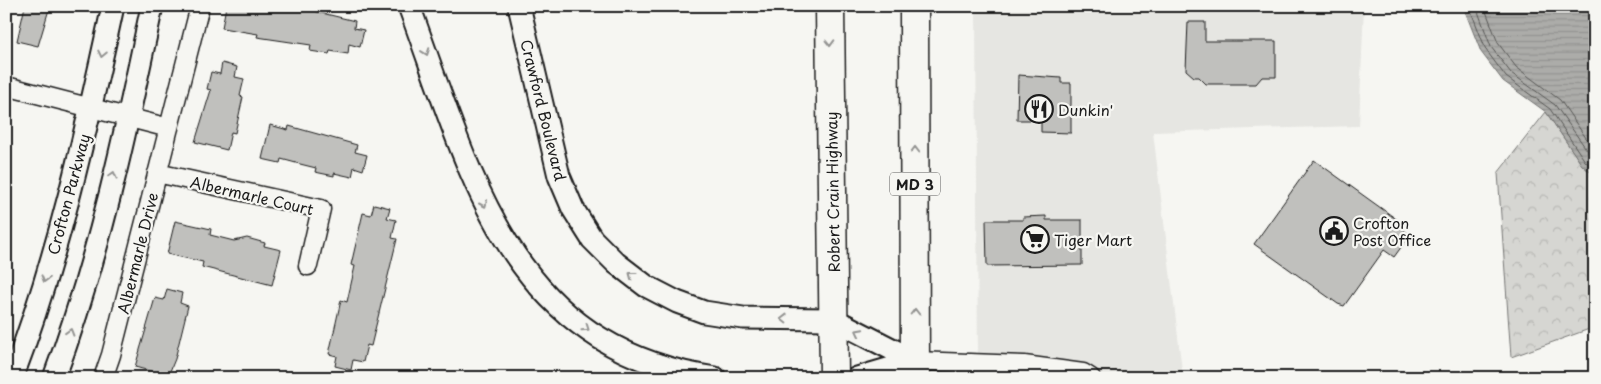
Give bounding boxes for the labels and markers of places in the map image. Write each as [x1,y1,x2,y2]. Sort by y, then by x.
restaurant icon: Dunkin' [1024,94,1054,124]
place label: Dunkin' [1058,98,1113,121]
place label: Crofton Post Office [1353,211,1431,251]
public building icon: Crofton Post Office [1319,216,1349,246]
supermarket icon: Tiger Mart [1020,224,1050,254]
place label: Tiger Mart [1054,228,1132,251]

